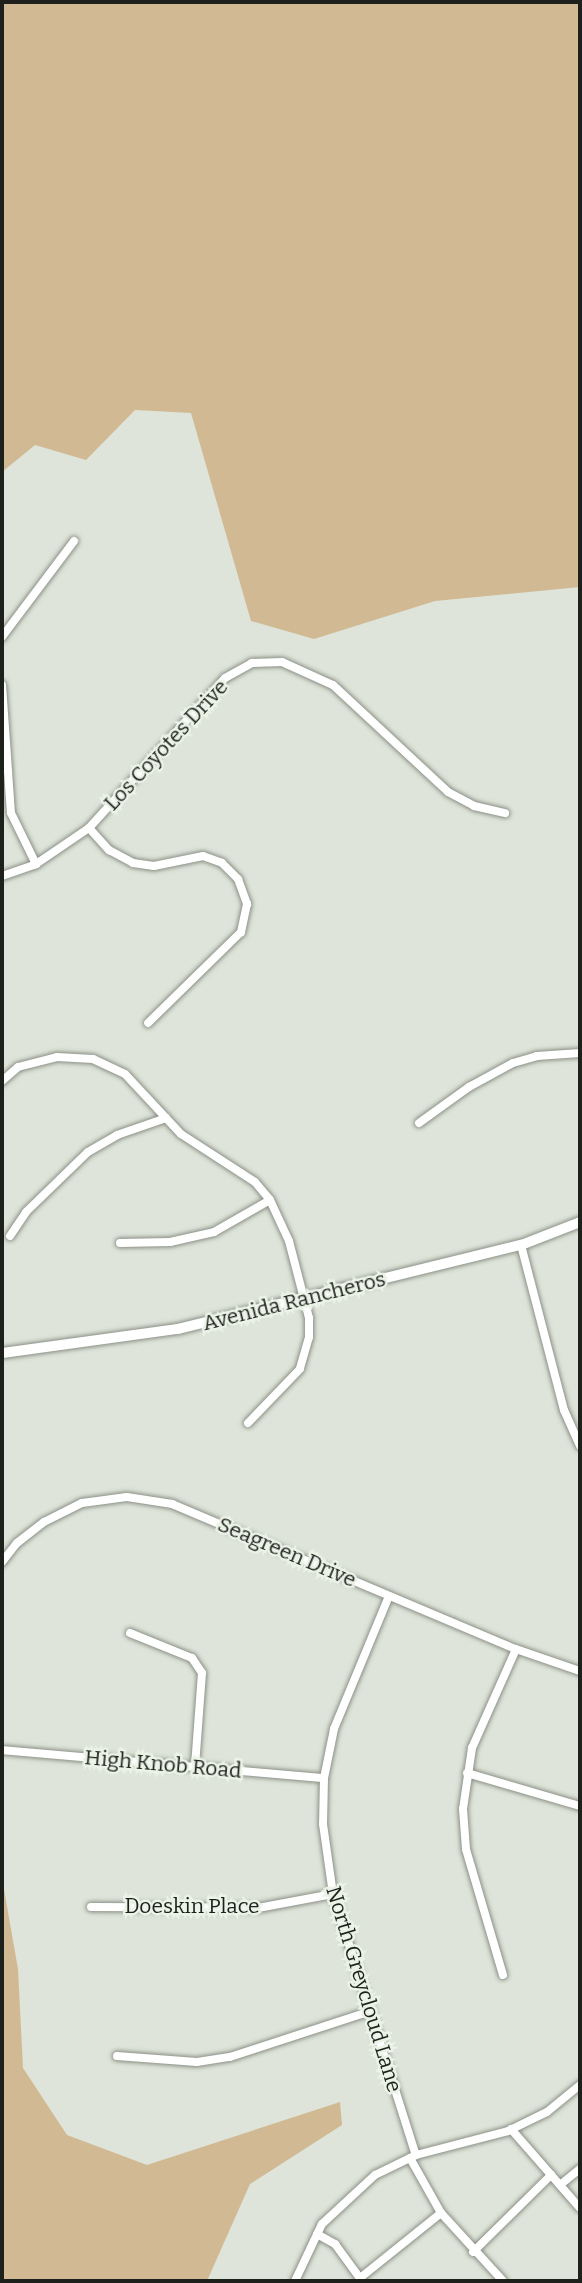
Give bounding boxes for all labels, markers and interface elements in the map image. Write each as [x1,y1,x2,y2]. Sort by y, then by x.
street label: Los Coyotes Drive [99,674,233,816]
street label: Avenida Rancheros [200,1266,388,1336]
street label: Seagreen Drive [214,1512,360,1592]
street label: High Knob Road [84,1745,242,1783]
street label: North Greycloud Lane [321,1883,407,2095]
street label: Doeskin Place [124,1893,260,1919]

